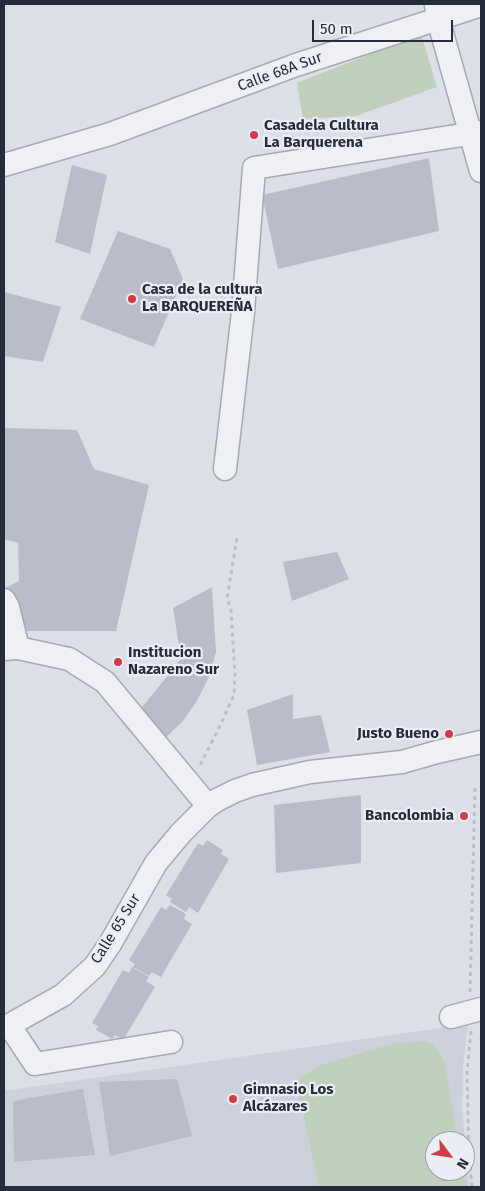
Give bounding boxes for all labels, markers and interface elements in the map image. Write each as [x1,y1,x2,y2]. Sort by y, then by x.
scale bar [315,10,456,42]
text: 50 m [320,20,353,38]
street label: Calle 68A Sur [235,48,325,96]
place label: Casadela Cultura La Barquerena [264,117,379,152]
marker: Casadela Cultura La Barquerena [248,129,260,141]
place label: Casa de la cultura La BARQUEREÑA [142,281,263,316]
marker: Casa de la cultura La BARQUEREÑA [126,293,138,305]
place label: Institucion Nazareno Sur [128,644,219,679]
marker: Institucion Nazareno Sur [112,656,124,668]
place label: Justo Bueno [357,725,439,743]
marker: Justo Bueno [443,728,455,740]
place label: Bancolombia [365,807,454,825]
marker: Bancolombia [458,810,470,822]
street label: Calle 65 Sur [87,891,145,967]
place label: Gimnasio Los Alcázares [243,1081,333,1116]
marker: Gimnasio Los Alcázares [227,1093,239,1105]
north arrow [425,1131,475,1181]
text: N [453,1155,472,1172]

